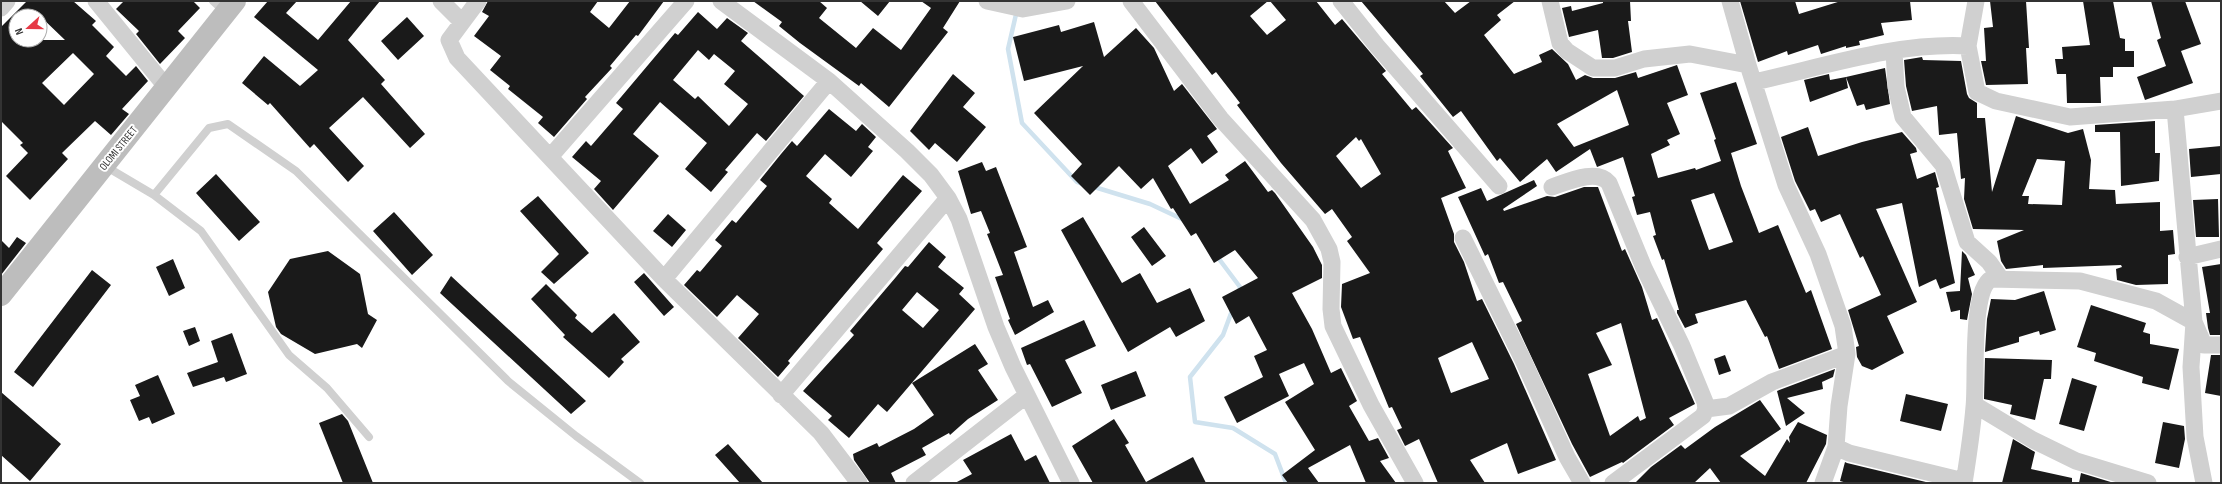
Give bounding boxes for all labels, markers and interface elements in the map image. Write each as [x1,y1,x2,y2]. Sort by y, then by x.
north arrow [8,8,48,48]
text: N [12,26,26,36]
street label: OLOMI STREET [97,123,140,173]

